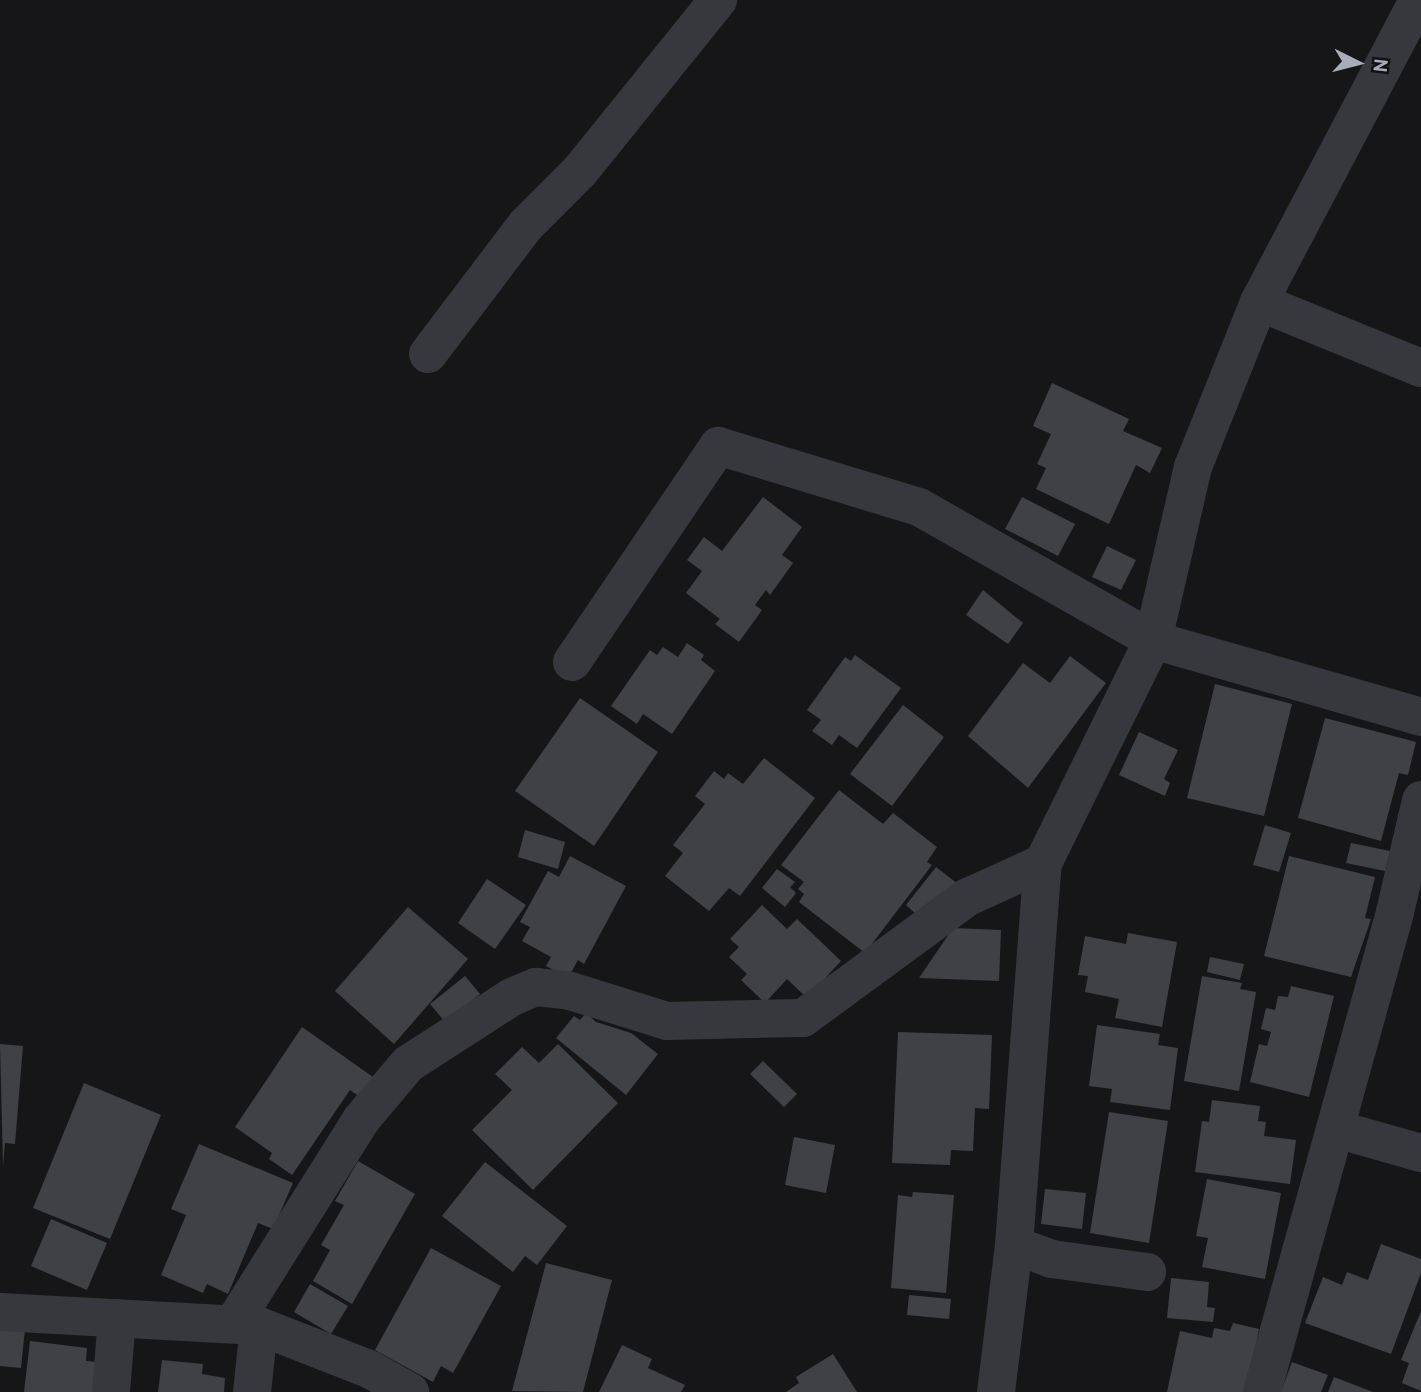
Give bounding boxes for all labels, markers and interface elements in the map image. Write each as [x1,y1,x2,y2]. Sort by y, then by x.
north arrow [1323,28,1393,98]
text: N [1366,57,1392,73]

